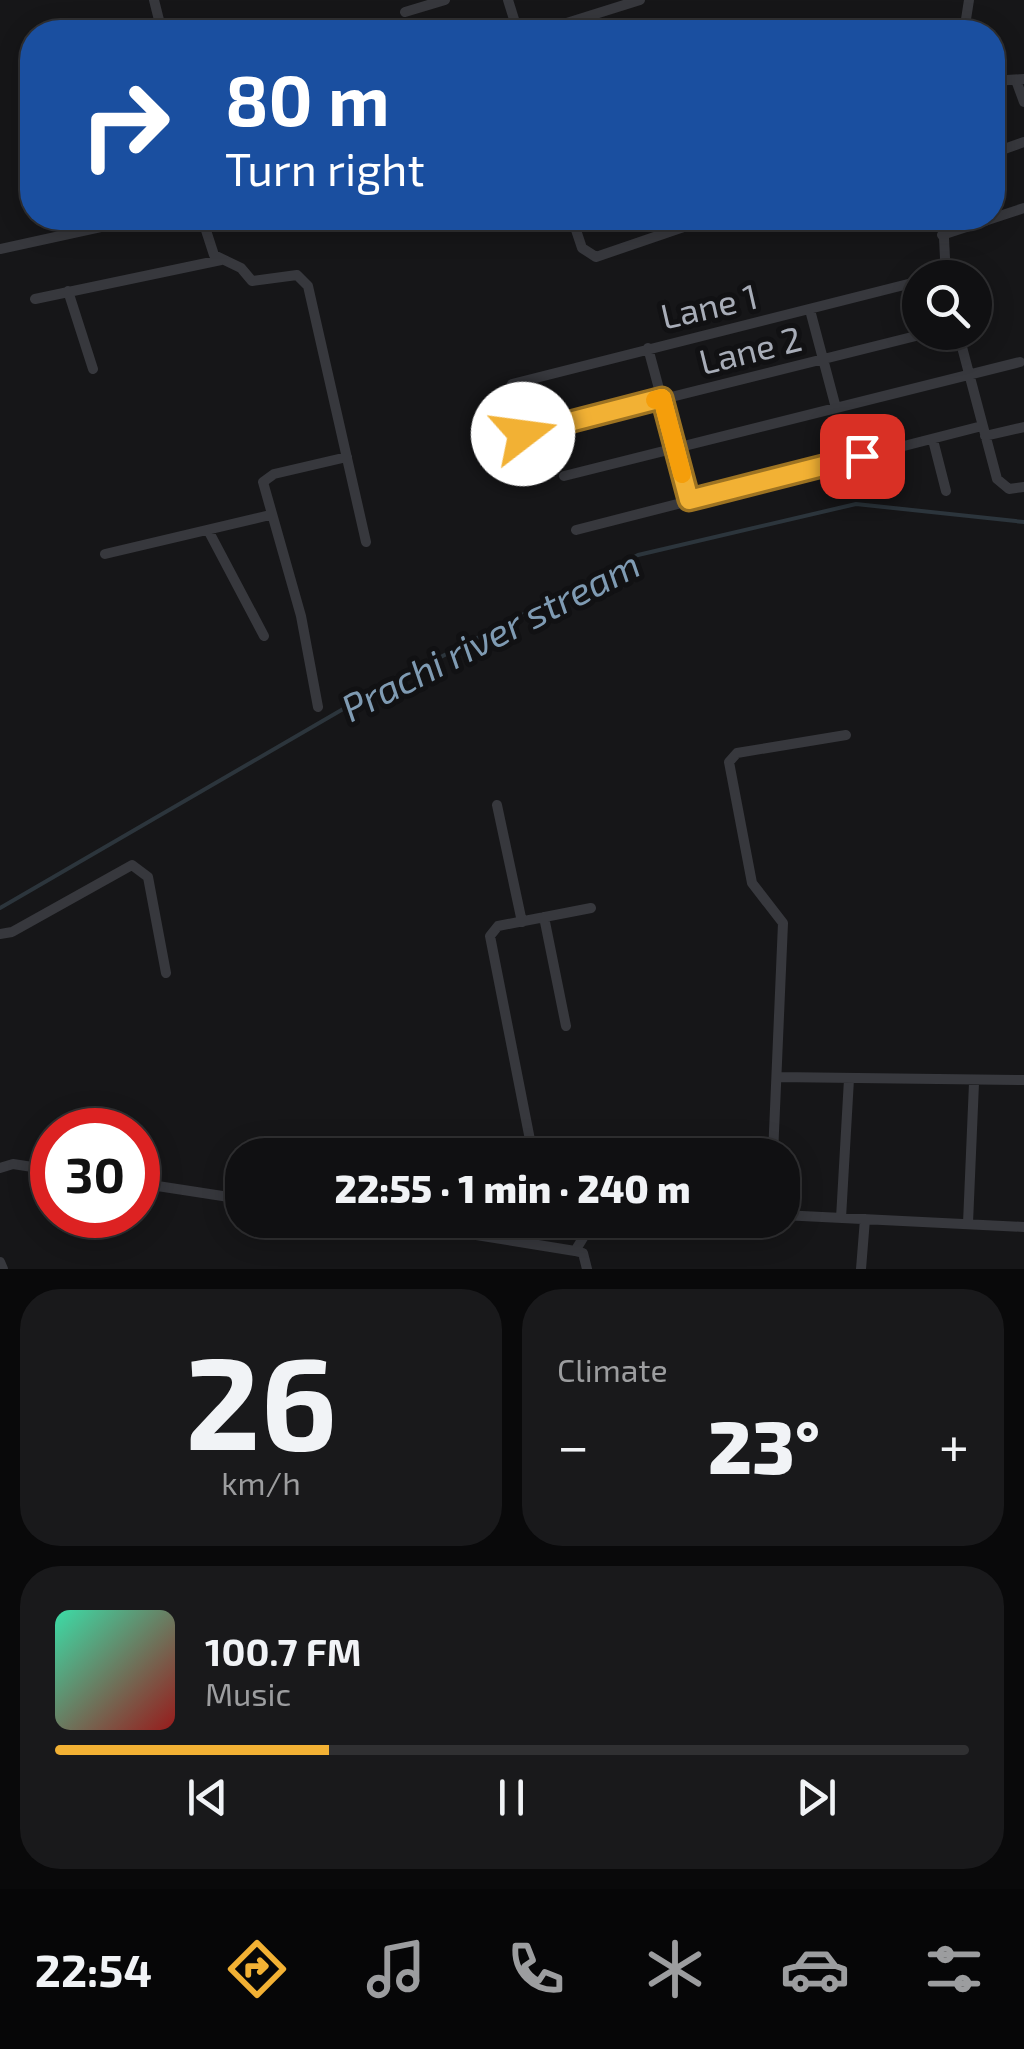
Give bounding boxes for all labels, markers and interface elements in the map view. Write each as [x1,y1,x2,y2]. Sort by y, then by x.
text: 80 m [225,56,390,140]
icon: right [60,60,190,190]
text: Turn right [225,141,425,195]
map controls [902,260,992,350]
button: search [902,260,992,350]
street label: Lane 1 [656,274,762,336]
street label: Lane 2 [695,316,805,382]
position arrow [471,382,575,486]
pin [820,414,905,499]
icon: arrive [835,429,890,484]
water label: Prachi river stream [333,540,647,730]
speed limit sign: 30 [30,1108,160,1238]
text: 22:55 · 1 min · 240 m [334,1165,691,1211]
text: 26 [185,1320,337,1476]
text: Climate [557,1350,668,1388]
text: 23° [708,1399,820,1489]
text: − [557,1411,589,1477]
text: + [939,1411,969,1477]
text: km/h [221,1463,301,1501]
text: 100.7 FM [205,1628,362,1674]
text: Music [205,1674,291,1712]
icon: previous [180,1770,235,1825]
icon: pause [484,1770,539,1825]
icon: next [789,1770,844,1825]
icon: directions [222,1934,292,2004]
icon: music [361,1934,431,2004]
icon: phone [501,1934,571,2004]
icon: climate [640,1934,710,2004]
icon: car [780,1934,850,2004]
icon: filters [919,1934,989,2004]
text: 22:54 [35,1942,152,1996]

